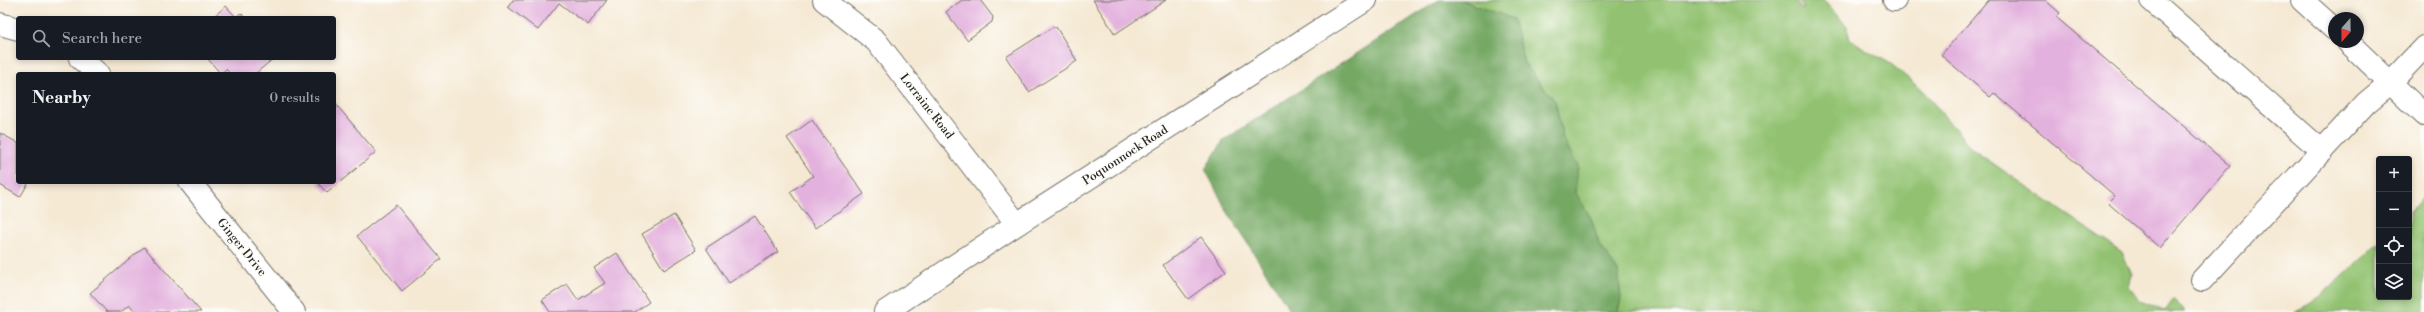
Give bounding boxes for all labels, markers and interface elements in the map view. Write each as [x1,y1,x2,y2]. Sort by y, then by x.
north arrow [2328,12,2364,48]
search box [16,16,336,60]
icon: search [30,27,52,49]
text: Search here [62,29,142,48]
street label: Lorraine Road [896,71,957,142]
text: Nearby [32,87,91,109]
text: 0 results [269,90,320,106]
street label: Poquonnock Road [1080,122,1171,189]
map controls [2376,156,2412,300]
button: + [2376,156,2412,192]
button: − [2376,192,2412,228]
street label: Ginger Drive [214,215,270,279]
button: locate [2376,228,2412,264]
button: layers [2376,264,2412,300]

